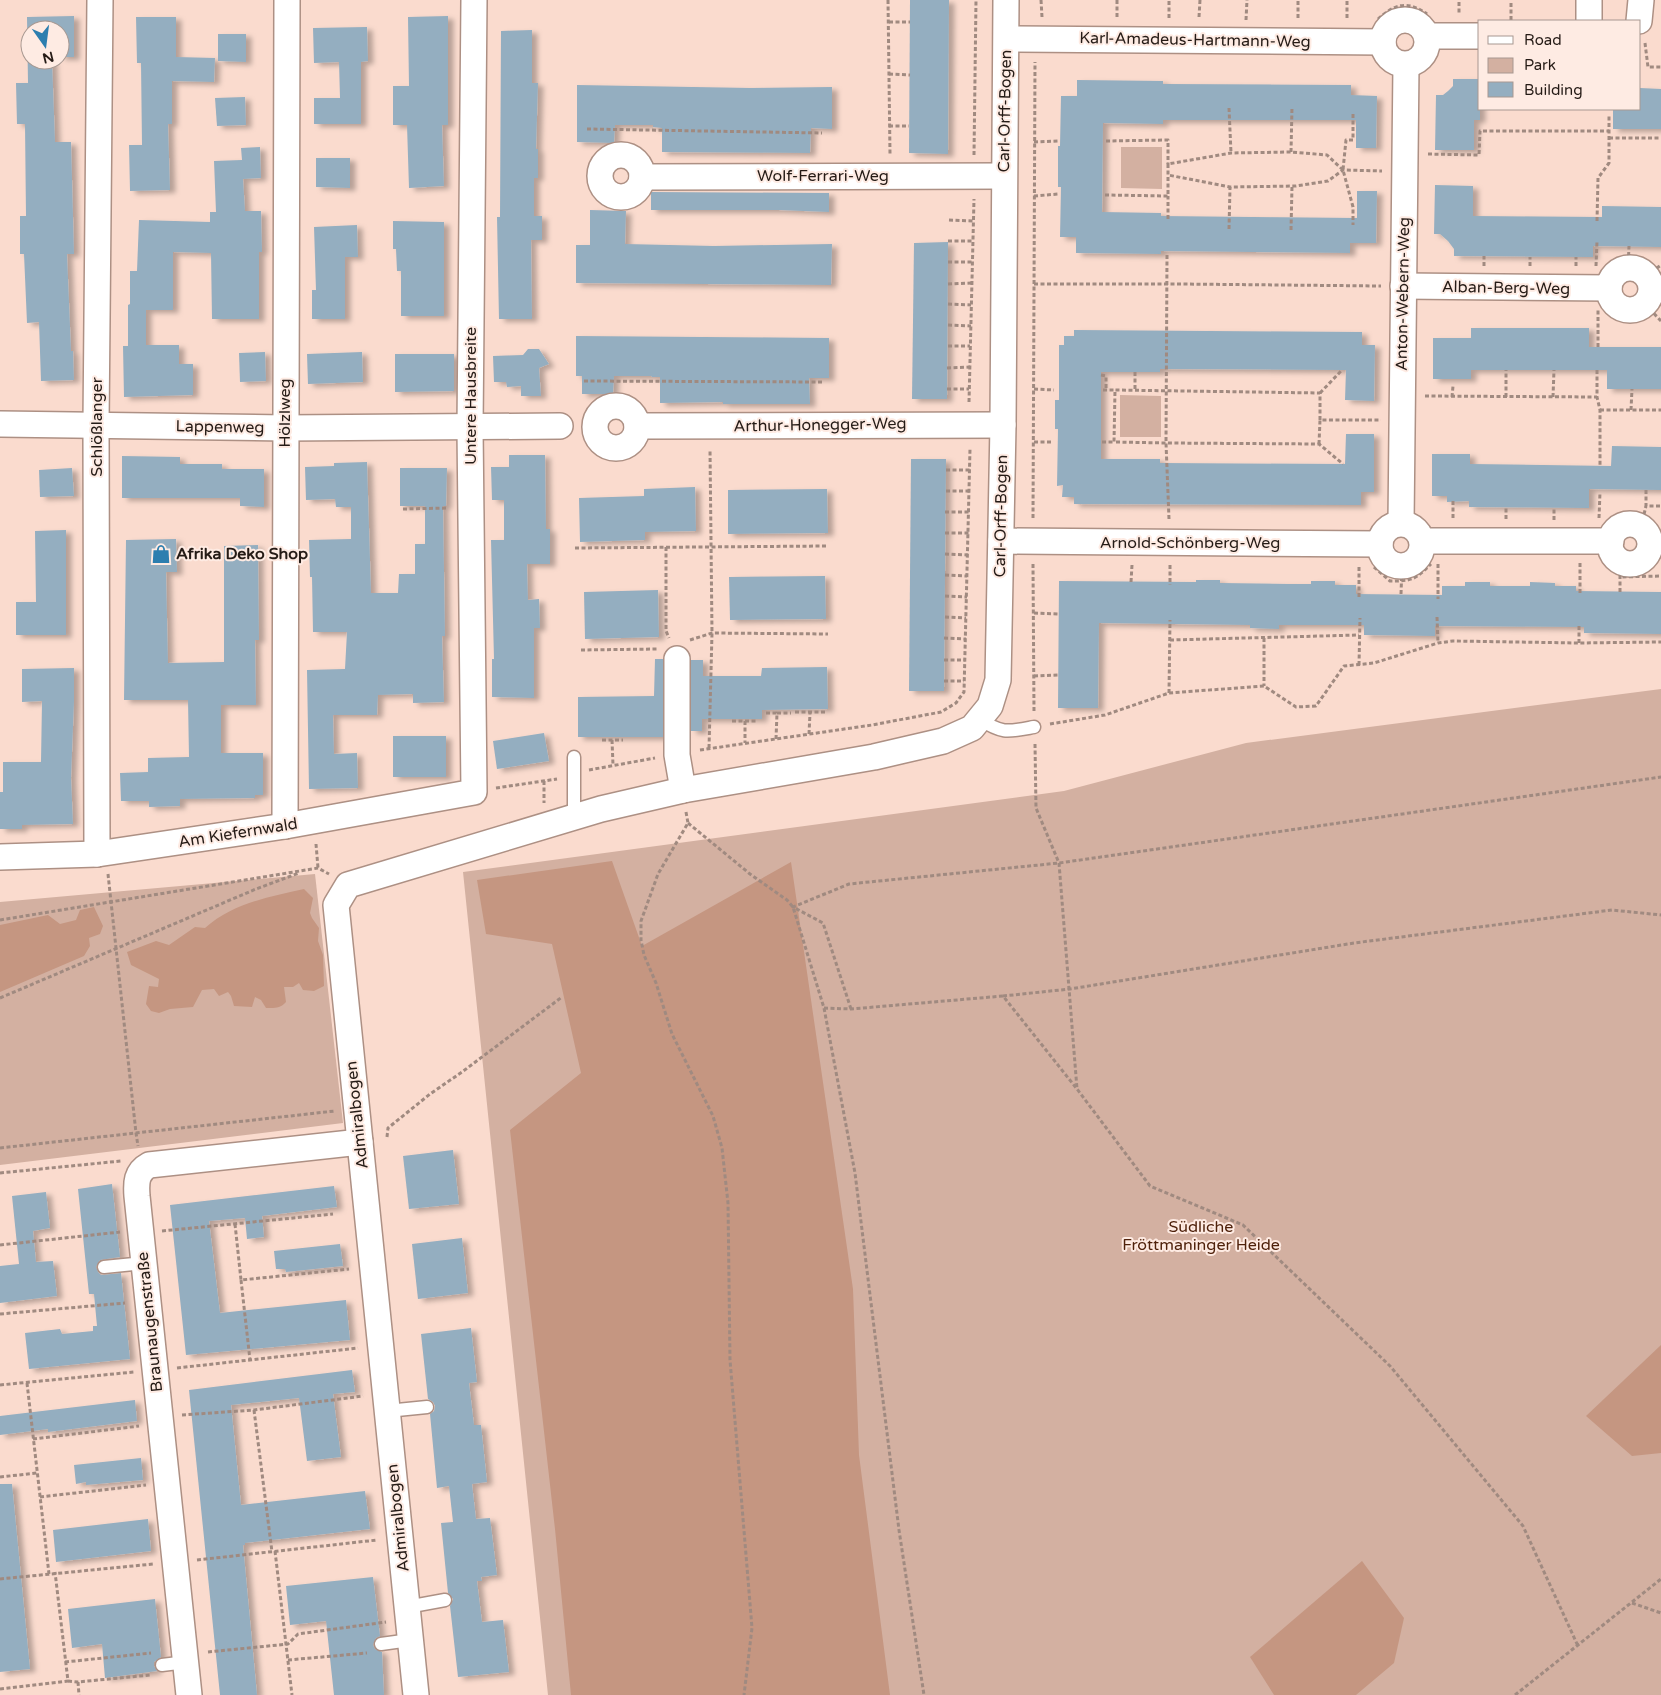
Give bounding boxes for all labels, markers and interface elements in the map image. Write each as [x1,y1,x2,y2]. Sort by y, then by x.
north arrow [20,20,70,70]
legend [1478,20,1641,110]
street label: Karl-Amadeus-Hartmann-Weg [1079,28,1311,52]
text: Road [1524,31,1562,49]
text: N [41,48,56,67]
street label: Carl-Orff-Bogen [994,49,1016,173]
text: Park [1524,56,1556,74]
text: Building [1524,81,1583,99]
street label: Wolf-Ferrari-Weg [757,166,889,186]
street label: Anton-Webern-Weg [1392,217,1414,371]
street label: Alban-Berg-Weg [1442,277,1570,299]
street label: Untere Hausbreite [461,327,481,465]
street label: Schlößlanger [87,376,107,477]
street label: Hölzlweg [275,378,295,448]
street label: Arthur-Honegger-Weg [733,413,907,437]
street label: Lappenweg [175,416,265,438]
street label: Carl-Orff-Bogen [990,454,1012,578]
street label: Arnold-Schönberg-Weg [1100,533,1280,553]
shop icon: Afrika Deko Shop [150,543,172,565]
place label: Afrika Deko Shop [176,544,308,564]
street label: Am Kiefernwald [177,814,299,852]
street label: Admiralbogen [341,1060,373,1170]
park label: Südliche Fröttmaninger Heide [1122,1217,1280,1255]
street label: Braunaugenstraße [133,1251,167,1393]
street label: Admiralbogen [382,1463,414,1573]

